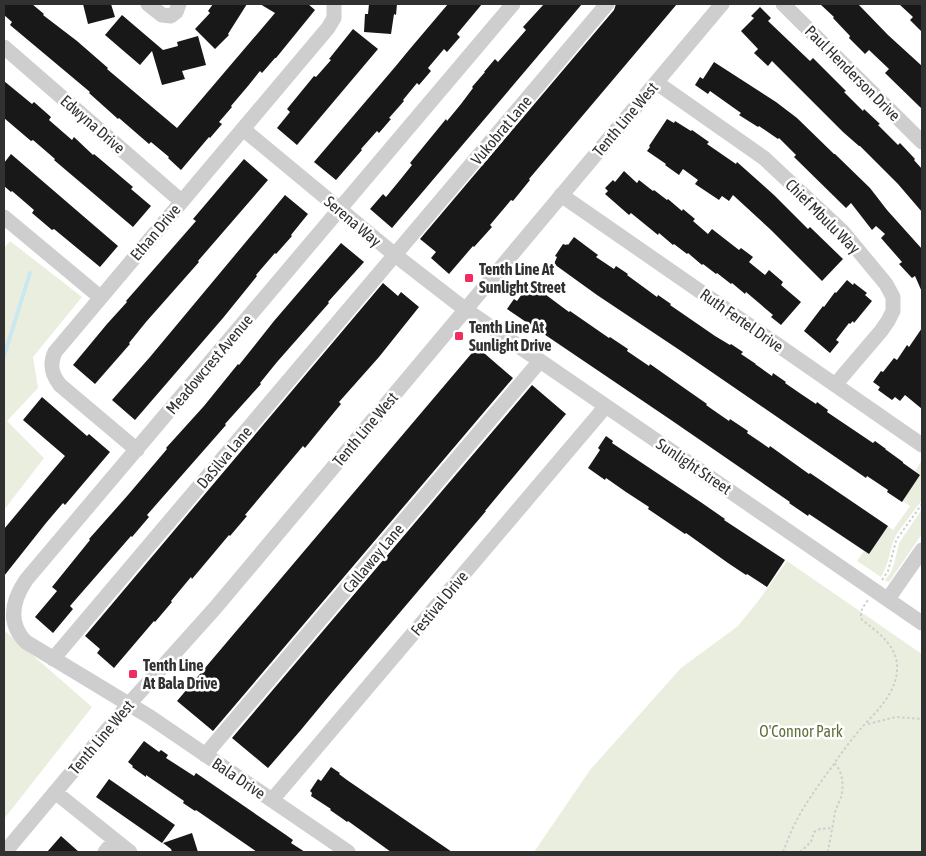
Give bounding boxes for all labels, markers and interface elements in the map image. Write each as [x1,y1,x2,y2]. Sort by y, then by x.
street label: Paul Henderson Drive [802,22,904,124]
street label: Tenth Line West [589,78,662,160]
street label: Edwyna Drive [57,91,129,157]
street label: Vukobrat Lane [467,92,535,168]
street label: Chief Mbulu Way [781,175,864,258]
street label: Serena Way [320,192,385,251]
street label: Ethan Drive [126,200,184,264]
place label: Tenth Line At Sunlight Street [479,260,566,296]
marker: Tenth Line At Sunlight Street [463,272,475,284]
street label: Ruth Fertel Drive [697,285,787,355]
street label: Meadowcrest Avenue [162,311,256,417]
place label: Tenth Line At Sunlight Drive [469,318,552,354]
marker: Tenth Line At Sunlight Drive [453,330,465,342]
street label: Tenth Line West [329,388,402,470]
street label: DaSilva Lane [193,422,255,492]
street label: Sunlight Street [652,434,735,499]
street label: Callaway Lane [339,520,408,597]
street label: Festival Drive [407,567,471,639]
place label: Tenth Line At Bala Drive [142,656,218,692]
marker: Tenth Line At Bala Drive [127,668,139,680]
street label: Tenth Line West [65,696,138,778]
park label: O'Connor Park [759,722,843,740]
street label: Bala Drive [209,754,269,802]

